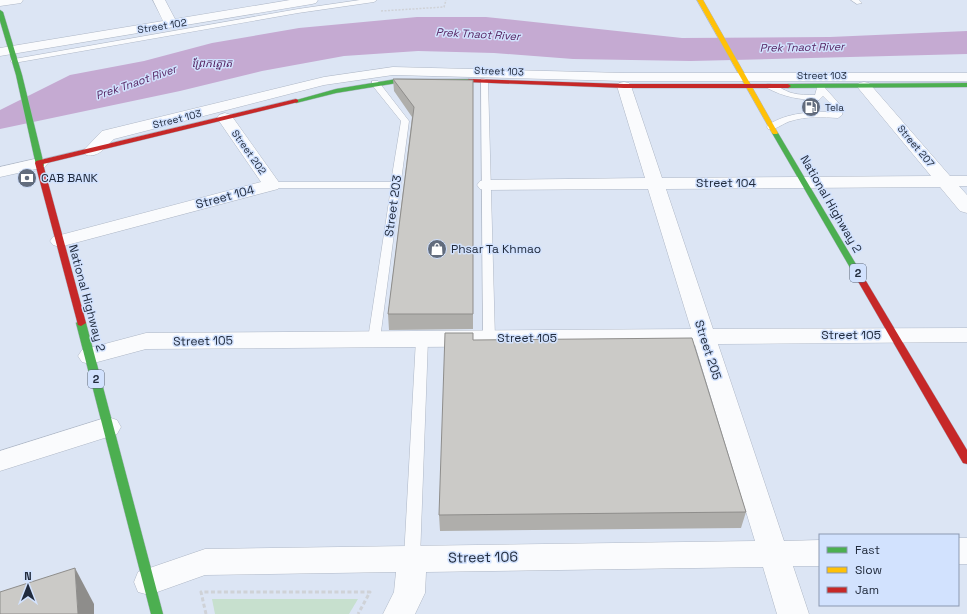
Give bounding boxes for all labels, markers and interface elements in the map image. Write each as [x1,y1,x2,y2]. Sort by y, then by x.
street label: Street 102 [136,16,188,36]
water label: Prek Tnaot River [435,25,522,43]
water label: Prek Tnaot River [760,39,846,55]
water label: ព្រែកត្នោត [192,56,233,70]
water label: Prek Tnaot River [94,61,180,102]
street label: Street 103 [474,64,524,78]
street label: Street 103 [797,69,847,82]
fuel station icon: Tela [800,96,822,118]
place label: Tela [825,101,844,114]
street label: Street 103 [151,107,203,131]
street label: Street 207 [895,122,938,170]
street label: Street 202 [229,127,269,177]
street label: National Highway 2 [796,152,866,256]
bank icon: CAB BANK [16,167,38,189]
place label: CAB BANK [41,170,99,186]
street label: Street 203 [381,174,405,238]
street label: Street 104 [696,175,756,191]
street label: Street 104 [194,181,257,212]
shop icon: Phsar Ta Khmao [426,238,448,260]
place label: Phsar Ta Khmao [451,241,541,257]
street label: National Highway 2 [65,243,109,353]
road number: 2 [850,264,866,282]
street label: Street 205 [691,318,725,382]
street label: Street 105 [821,327,881,343]
street label: Street 105 [497,330,557,346]
street label: Street 105 [173,332,233,350]
road number: 2 [88,370,104,388]
legend [819,534,959,606]
text: Fast [855,542,880,558]
street label: Street 106 [448,547,518,567]
text: Slow [855,562,882,578]
north arrow [8,566,48,606]
text: N [24,569,32,583]
text: Jam [855,582,879,598]

